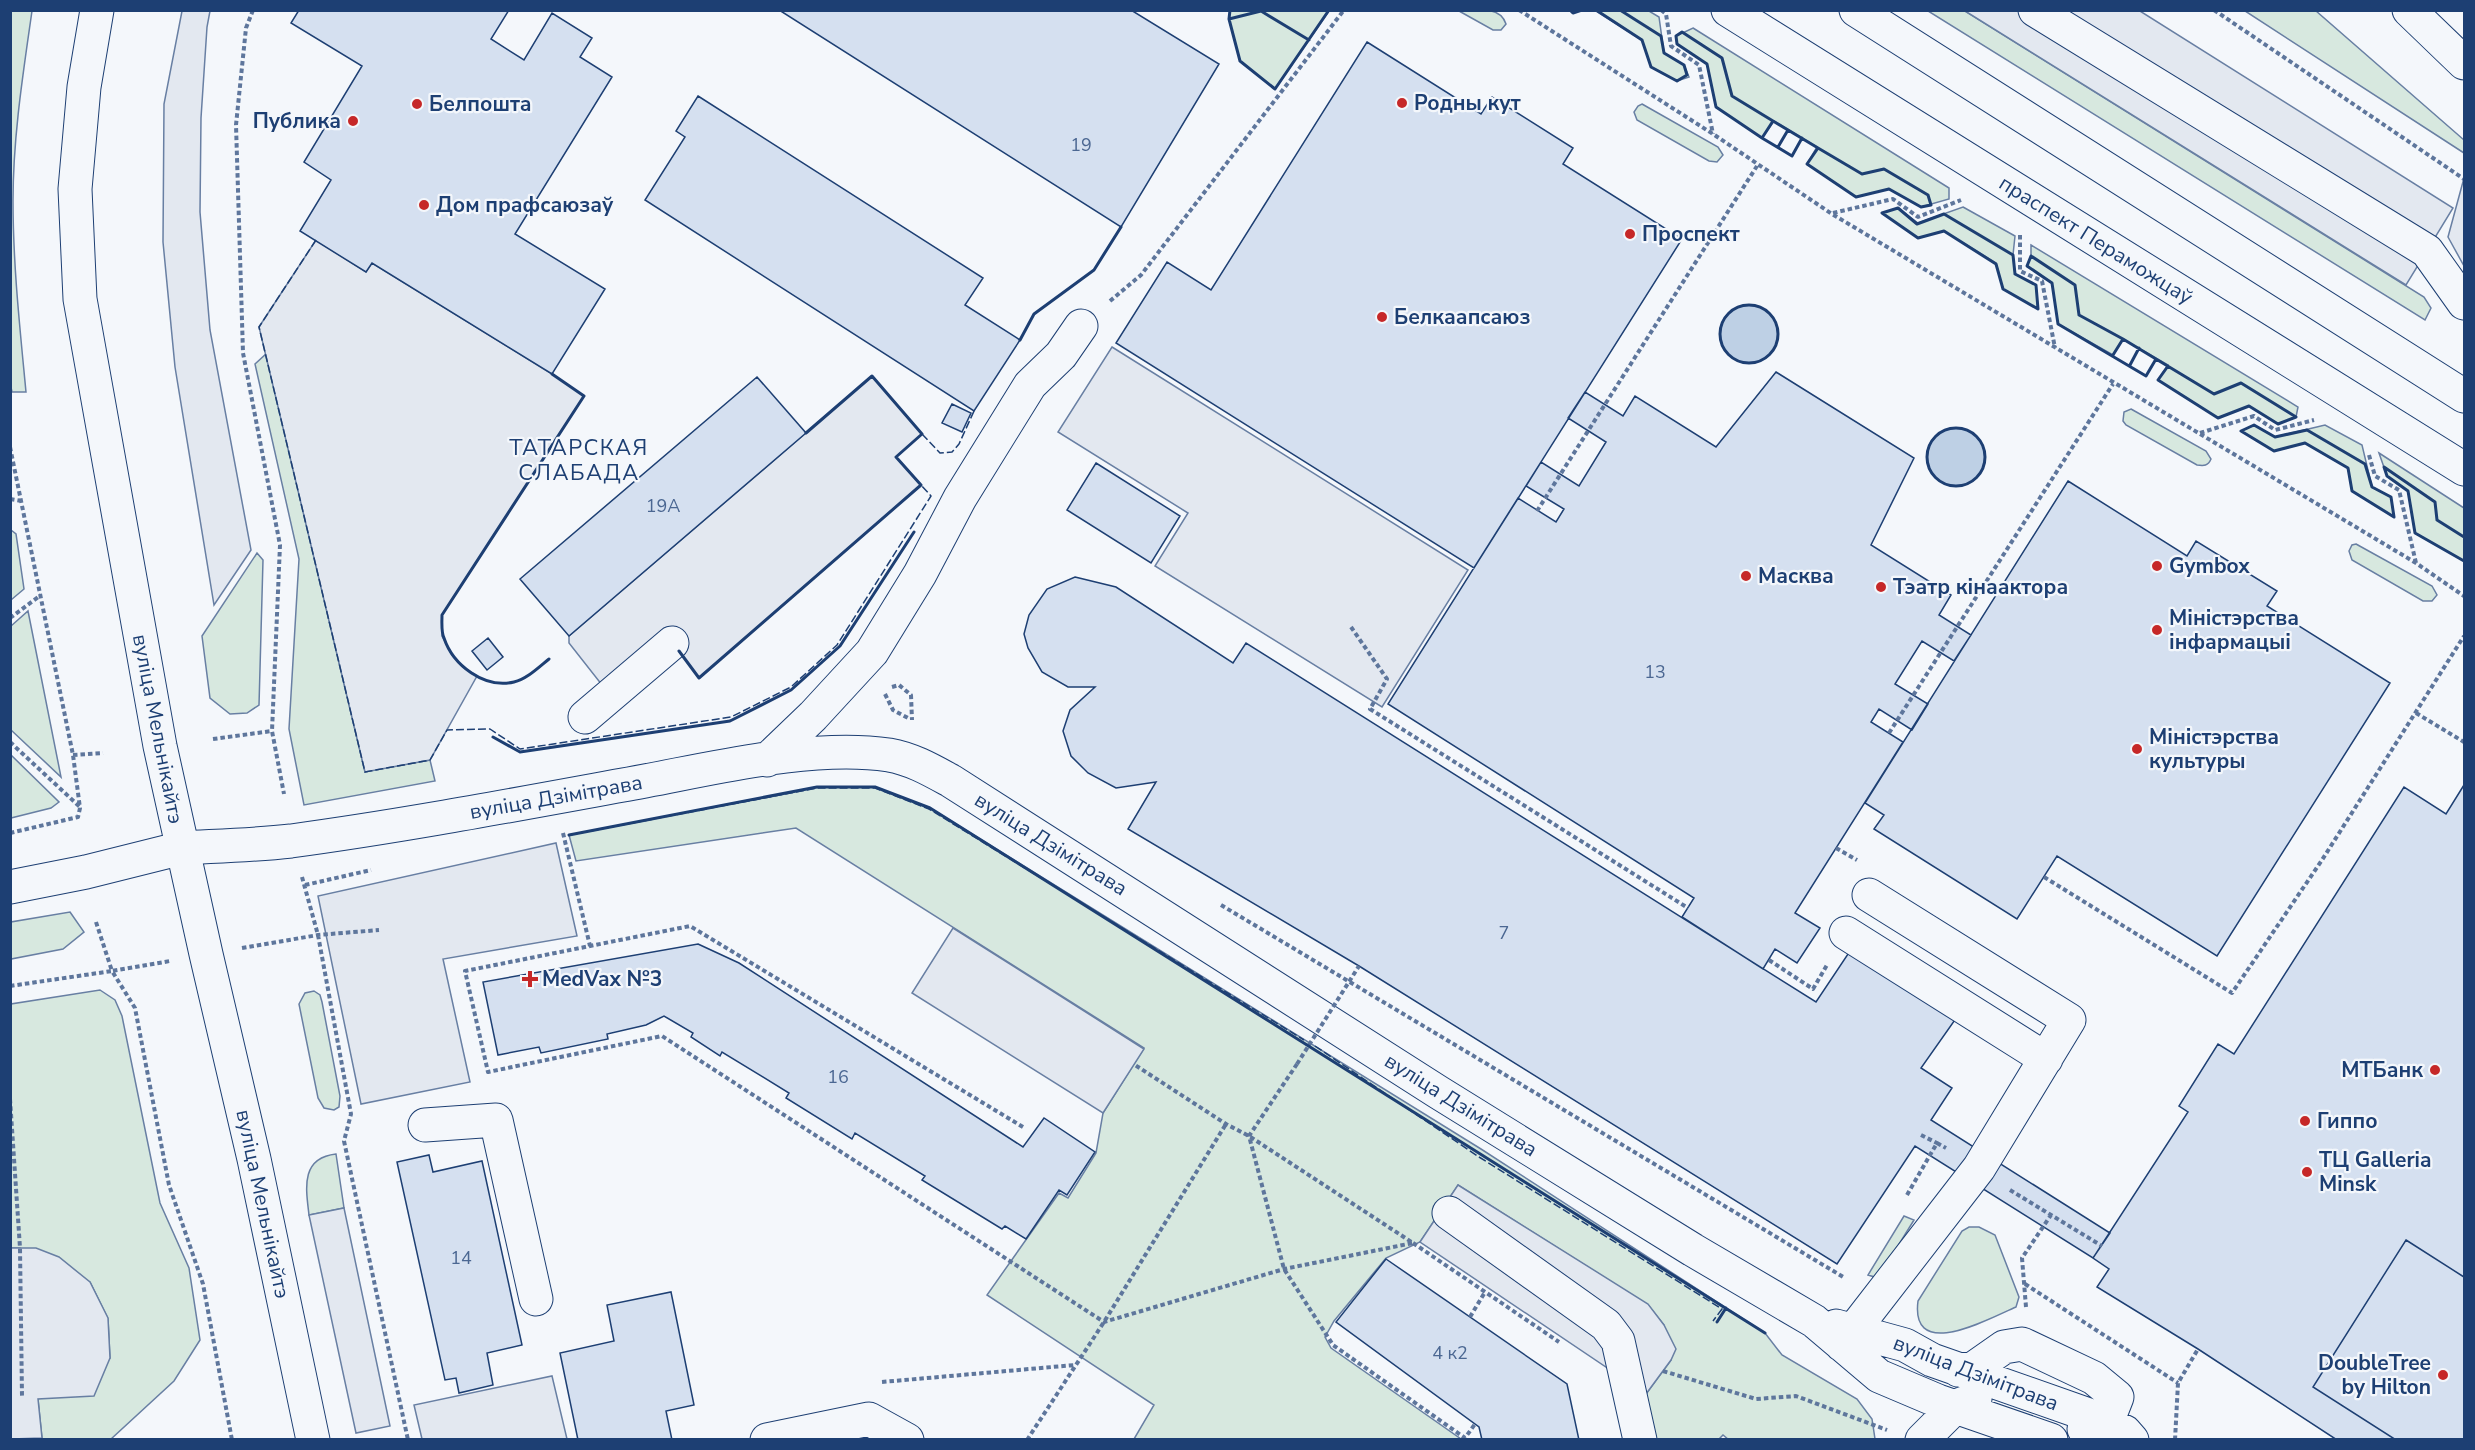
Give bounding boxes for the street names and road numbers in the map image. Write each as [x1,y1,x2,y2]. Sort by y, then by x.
street label: праспект Пераможцаў [1994,169,2198,311]
street label: вуліца Мельнікайтэ [126,632,190,826]
street label: вуліца Дзімітрава [467,768,645,826]
street label: вуліца Дзімітрава [969,786,1133,902]
street label: вуліца Дзімітрава [1379,1047,1543,1163]
street label: вуліца Мельнікайтэ [229,1107,297,1301]
street label: вуліца Дзімітрава [1889,1329,2063,1417]

